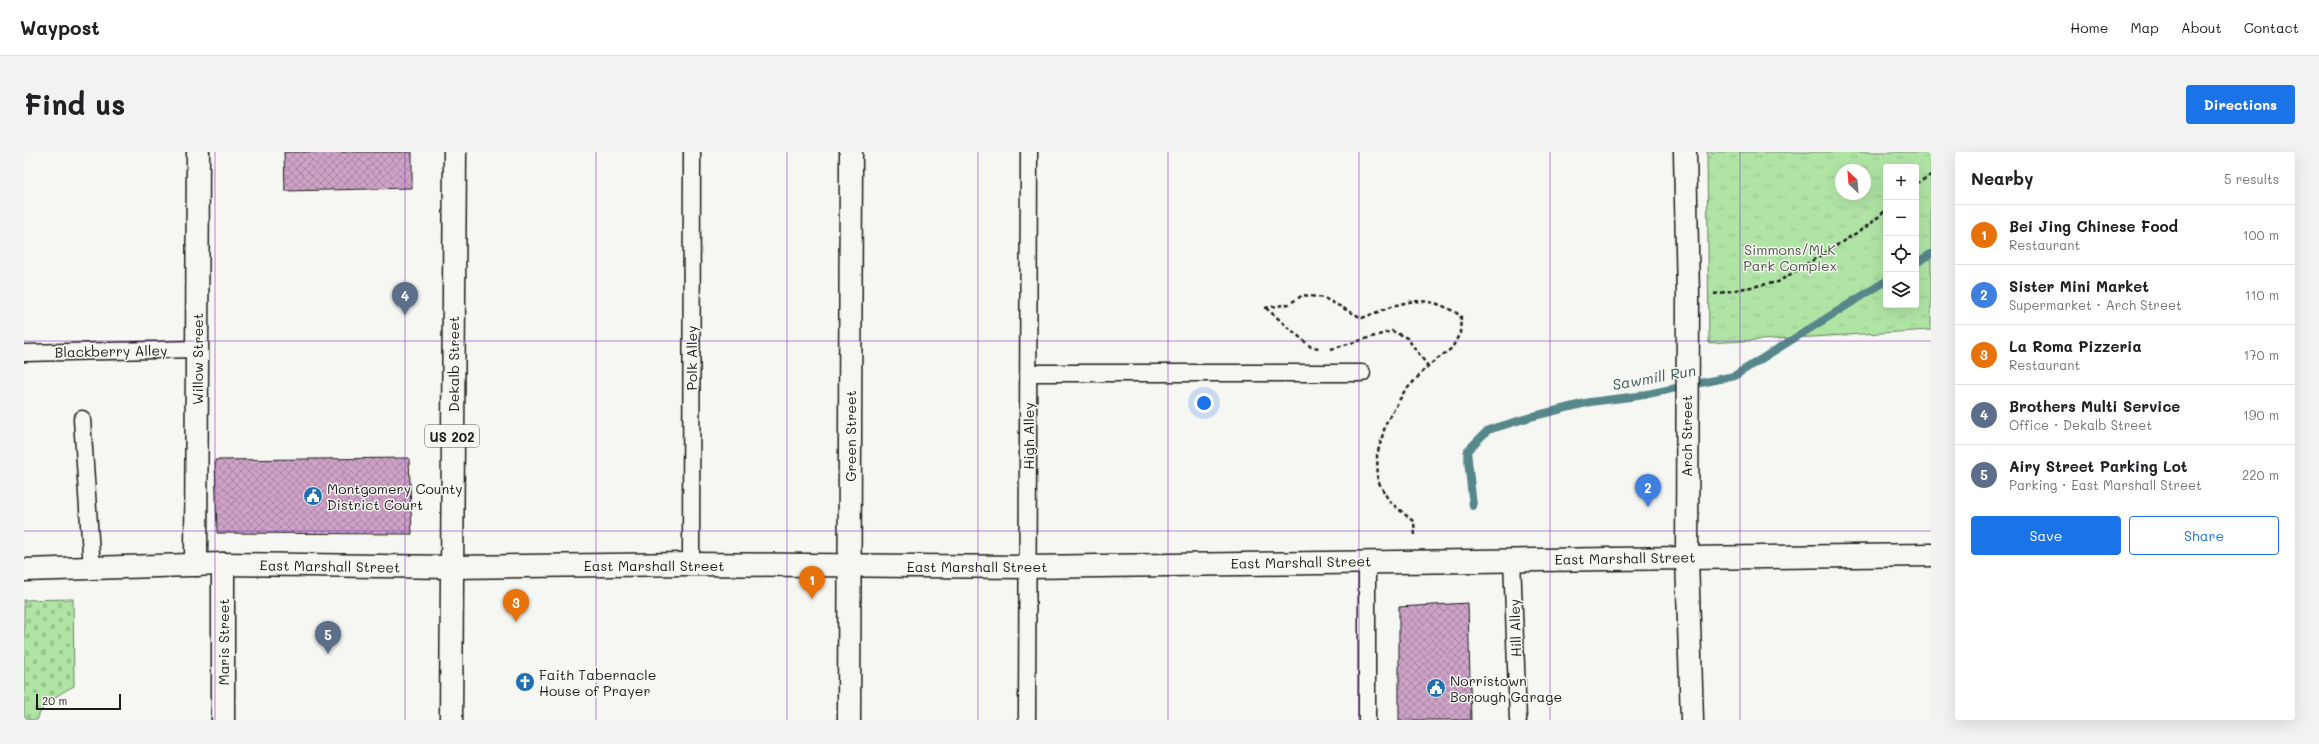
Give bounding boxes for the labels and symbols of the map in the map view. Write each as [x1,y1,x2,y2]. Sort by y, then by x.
north arrow [1835,164,1871,200]
park label: Simmons/MLK Park Complex [1743,240,1837,275]
pin: 4 [392,282,418,315]
street label: Willow Street [188,313,207,405]
street label: Dekalb Street [444,316,463,412]
street label: Polk Alley [682,326,701,390]
street label: Blackberry Alley [54,341,168,361]
water label: Sawmill Run [1611,360,1697,394]
street label: Green Street [841,390,860,482]
your location [1194,393,1214,413]
street label: Arch Street [1677,395,1696,477]
street label: High Alley [1019,402,1038,470]
road number: US 202 [425,425,479,447]
pin: 2 [1635,474,1661,507]
place label: Montgomery County District Court [327,479,463,514]
public building icon: Montgomery County District Court [302,485,324,507]
street label: East Marshall Street [1555,547,1695,569]
street label: East Marshall Street [1231,551,1371,573]
street label: East Marshall Street [260,555,400,577]
street label: East Marshall Street [584,556,724,575]
street label: East Marshall Street [907,557,1047,576]
pin: 1 [799,566,825,599]
pin: 3 [503,589,529,622]
street label: Maris Street [214,598,233,686]
street label: Hill Alley [1504,598,1526,658]
pin: 5 [315,621,341,654]
place label: Faith Tabernacle House of Prayer [539,665,656,700]
church icon: Faith Tabernacle House of Prayer [514,671,536,693]
place label: Norristown Borough Garage [1450,671,1562,706]
public building icon: Norristown Borough Garage [1425,677,1447,699]
scale bar [36,692,121,711]

